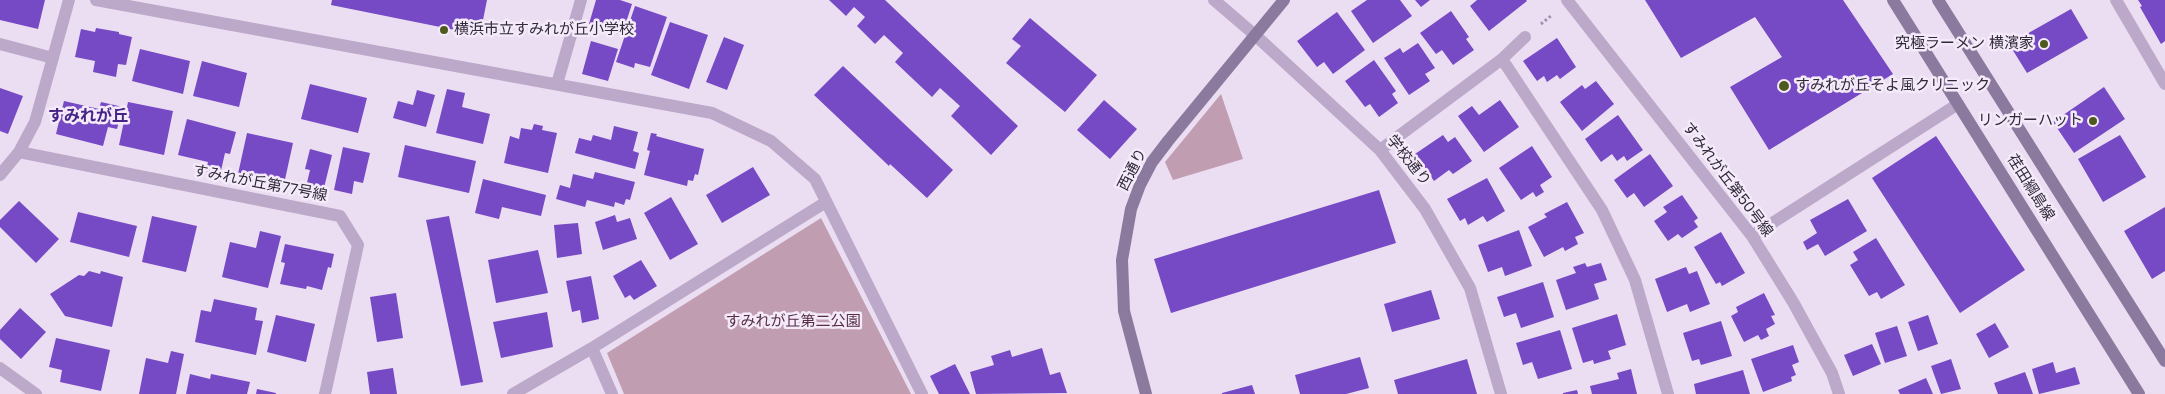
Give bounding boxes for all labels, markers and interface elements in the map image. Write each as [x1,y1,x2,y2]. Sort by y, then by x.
place label: 横浜市立すみれが丘小学校 [454,21,634,39]
marker: 横浜市立すみれが丘小学校 [438,24,450,36]
place label: 究極ラーメン 横濱家 [1895,35,2034,53]
marker: 究極ラーメン 横濱家 [2038,38,2050,50]
place label: すみれが丘そよ風クリニック [1795,77,1990,95]
marker: すみれが丘そよ風クリニック [1777,79,1791,93]
district label: すみれが丘 [48,107,128,127]
place label: リンガーハット [1978,112,2083,130]
marker: リンガーハット [2087,115,2099,127]
street label: すみれが丘第50号線 [1678,119,1776,241]
street label: 学校通り [1382,132,1434,190]
street label: 西通り [1115,146,1151,194]
street label: 荏田綱島線 [2002,151,2058,225]
street label: すみれが丘第77号線 [191,162,329,206]
park label: すみれが丘第二公園 [726,313,860,331]

